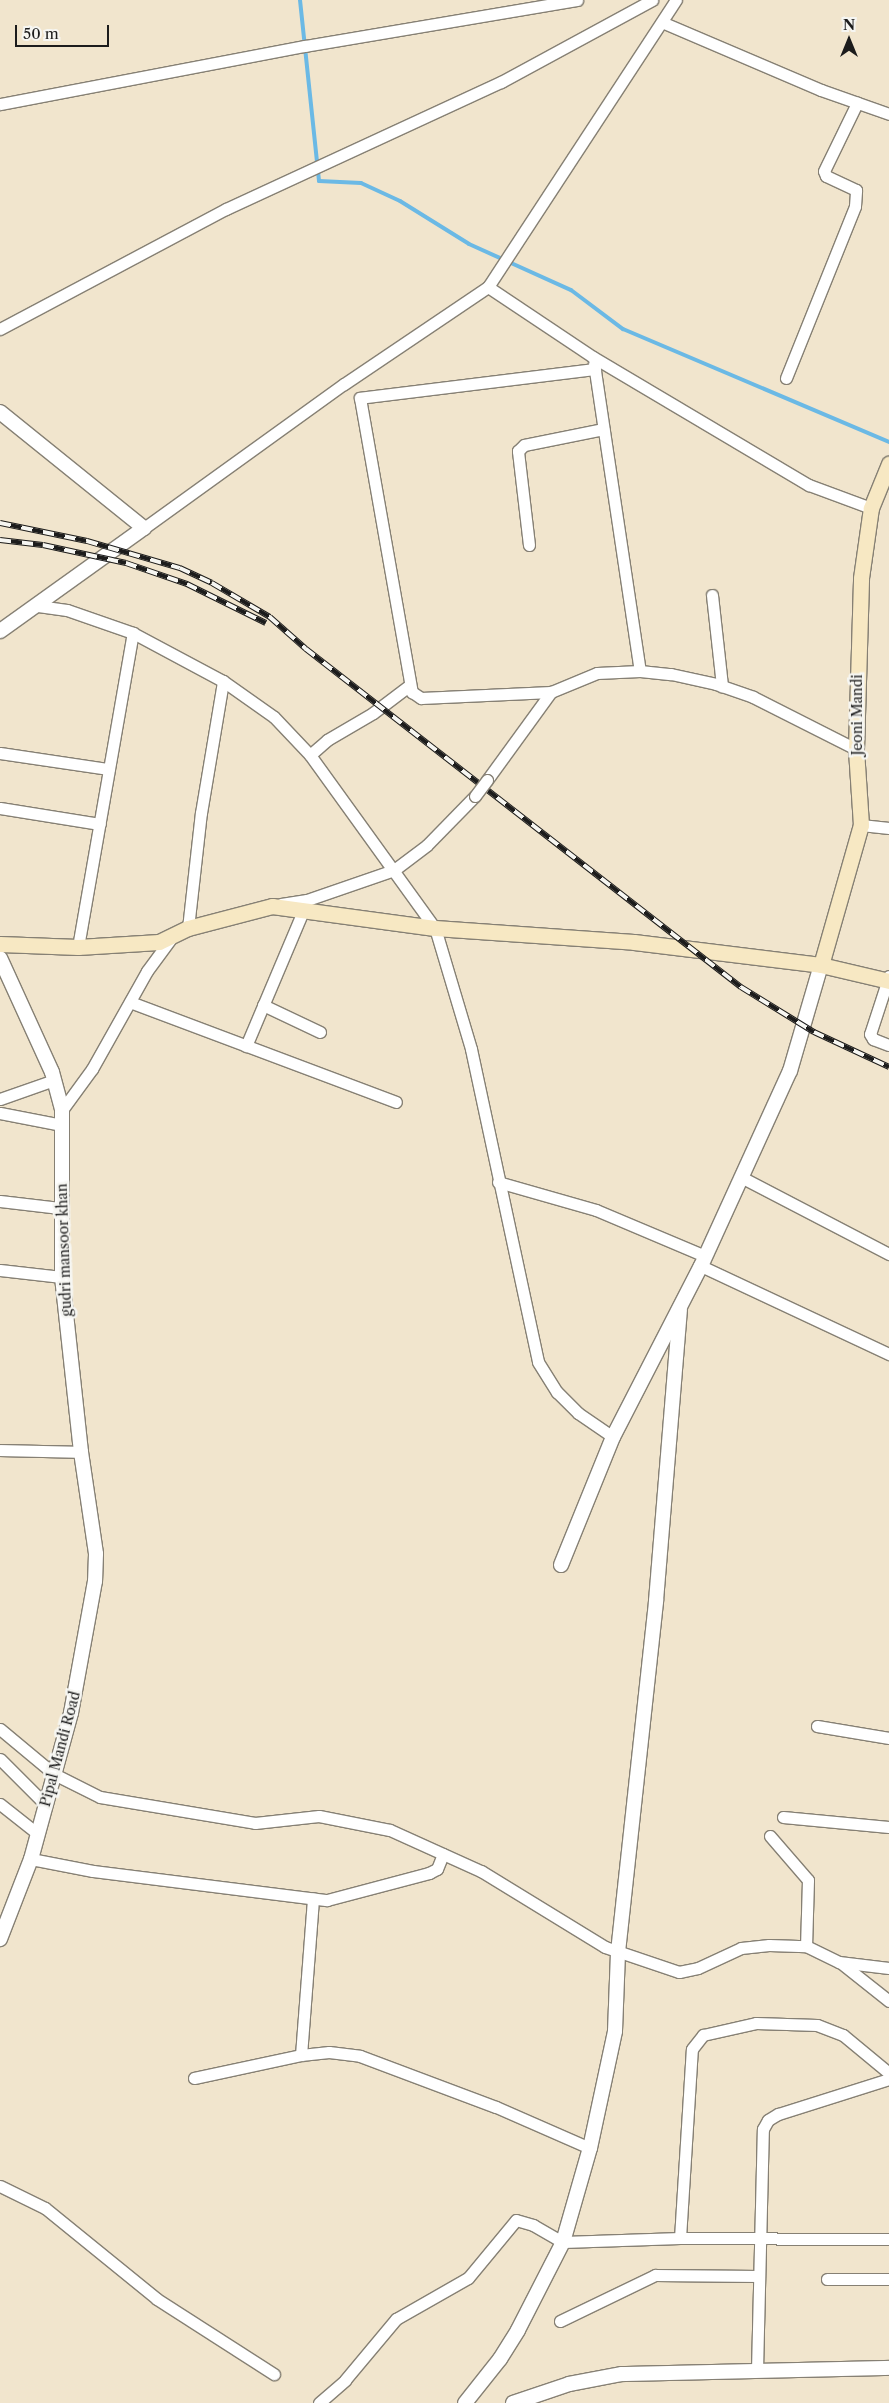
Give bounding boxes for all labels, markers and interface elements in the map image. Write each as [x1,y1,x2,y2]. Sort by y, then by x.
scale bar [18,15,111,47]
north arrow [824,15,874,65]
text: N [843,16,855,34]
text: 50 m [23,24,59,43]
street label: Jeoni Mandi [849,675,865,755]
street label: gudri mansoor khan [53,1183,75,1317]
street label: Pipal Mandi Road [37,1689,83,1809]

